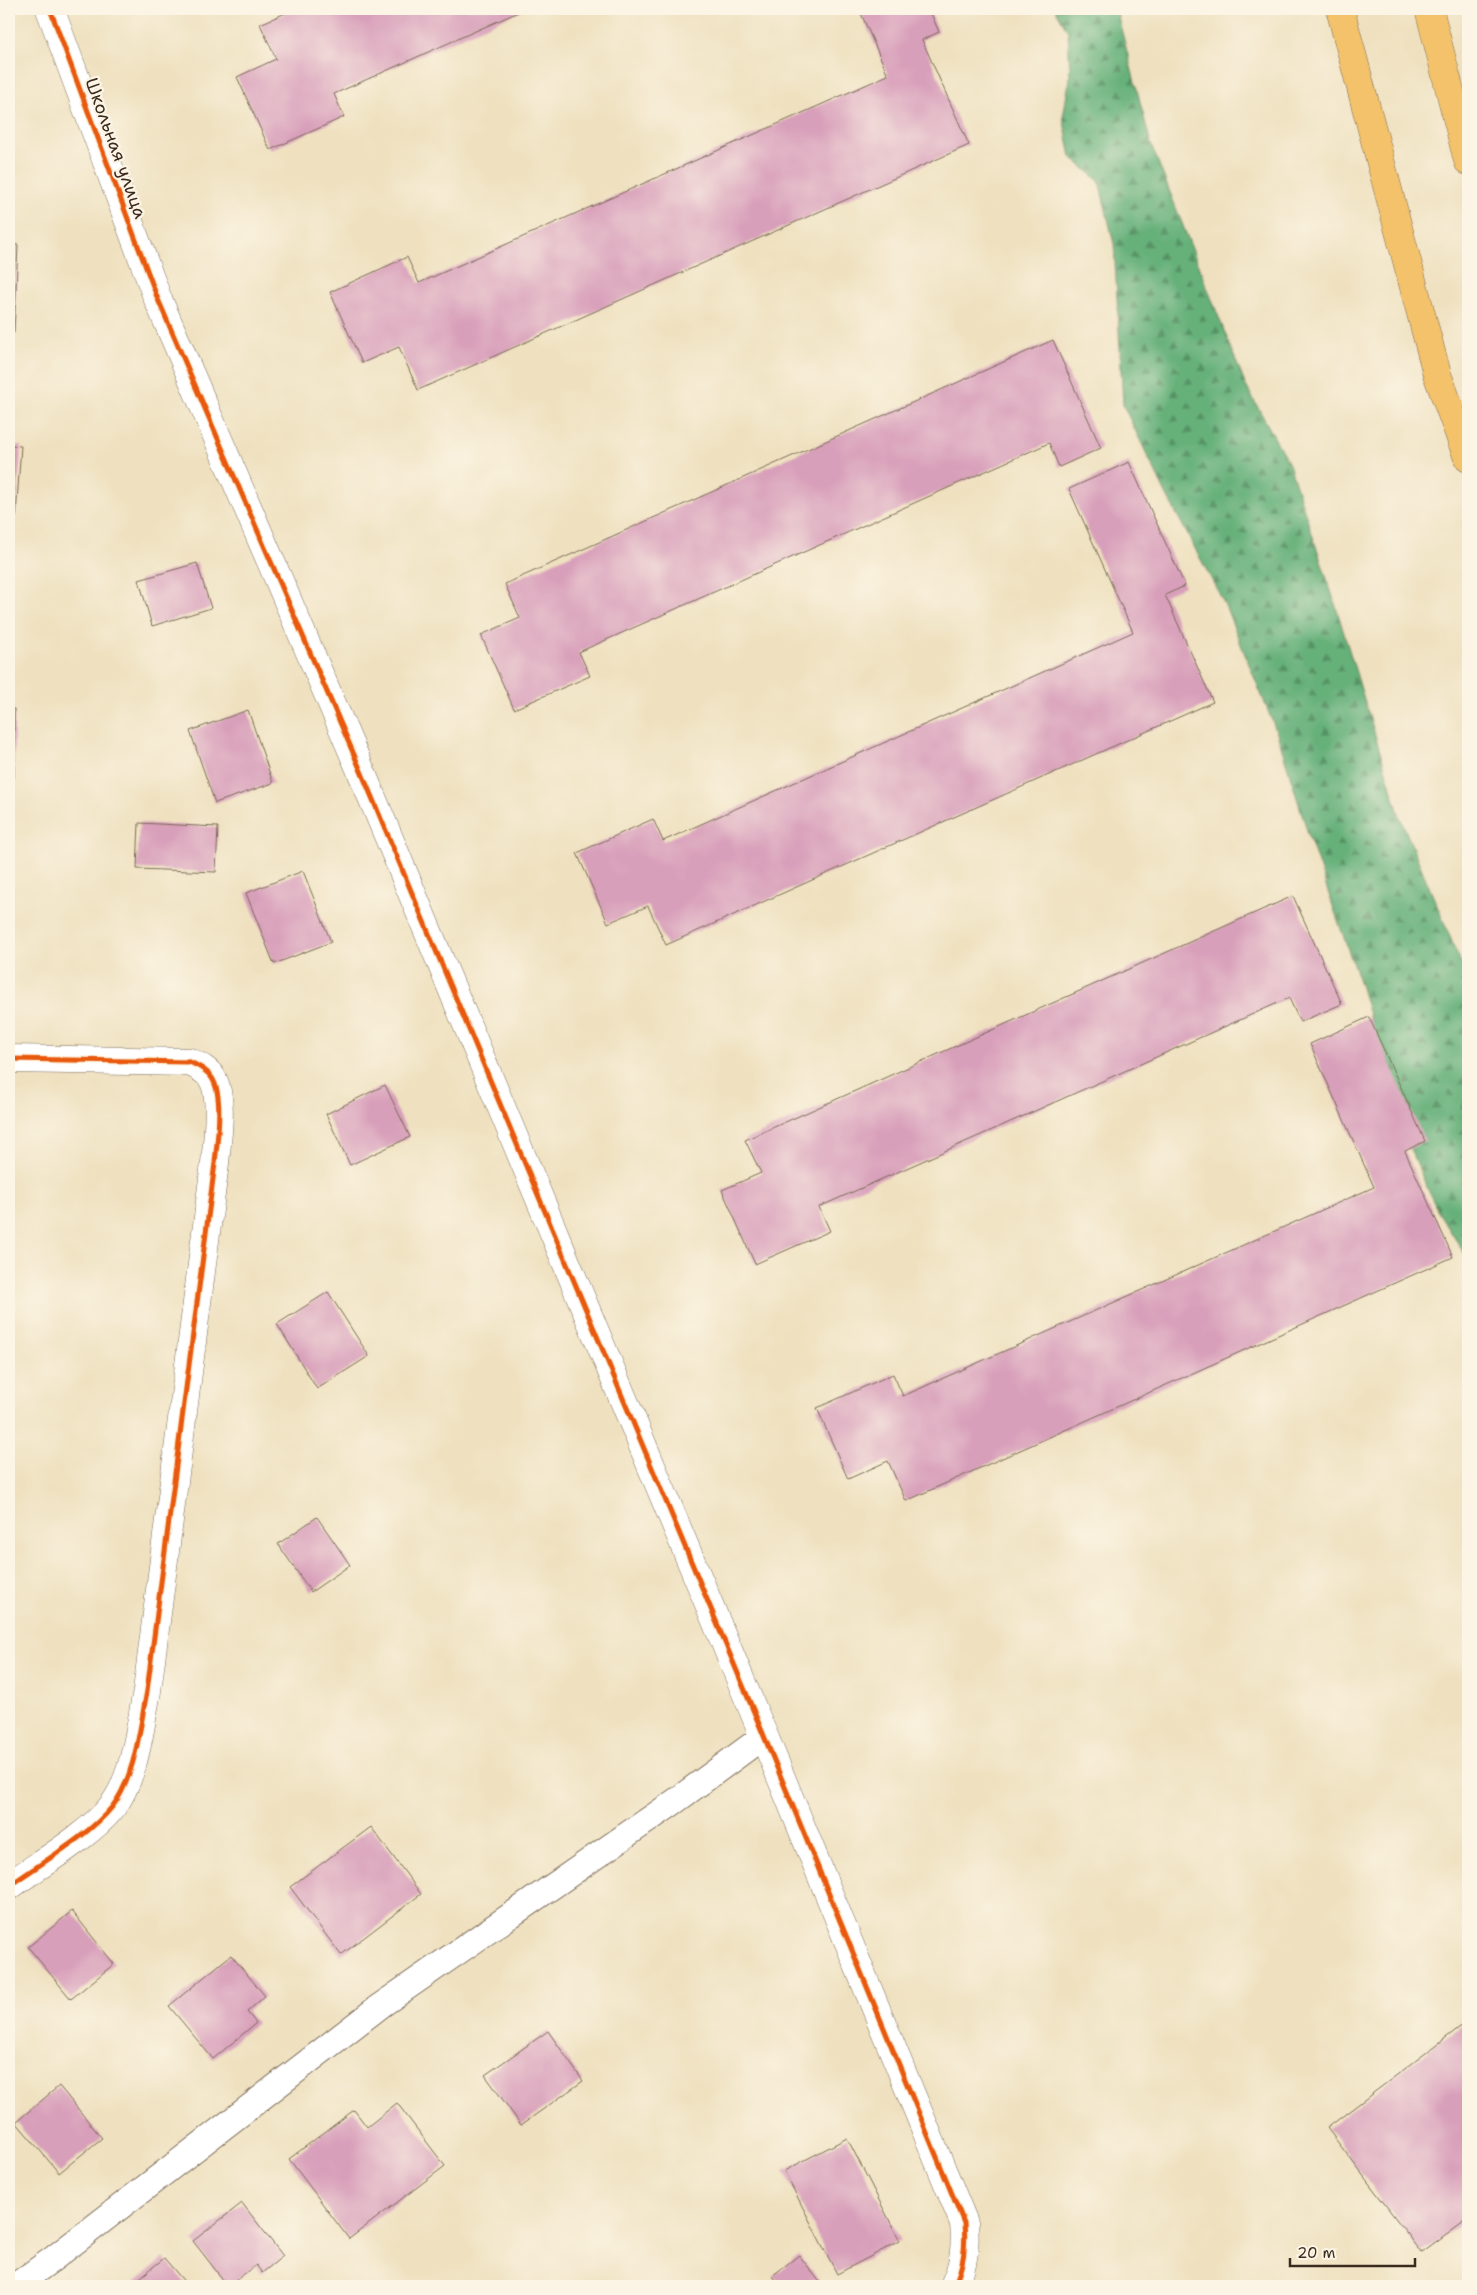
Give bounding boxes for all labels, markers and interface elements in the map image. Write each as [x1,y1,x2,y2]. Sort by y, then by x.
street label: Школьная улица [79,74,153,222]
scale bar [1290,2235,1414,2267]
text: 20 m [1297,2243,1336,2263]

